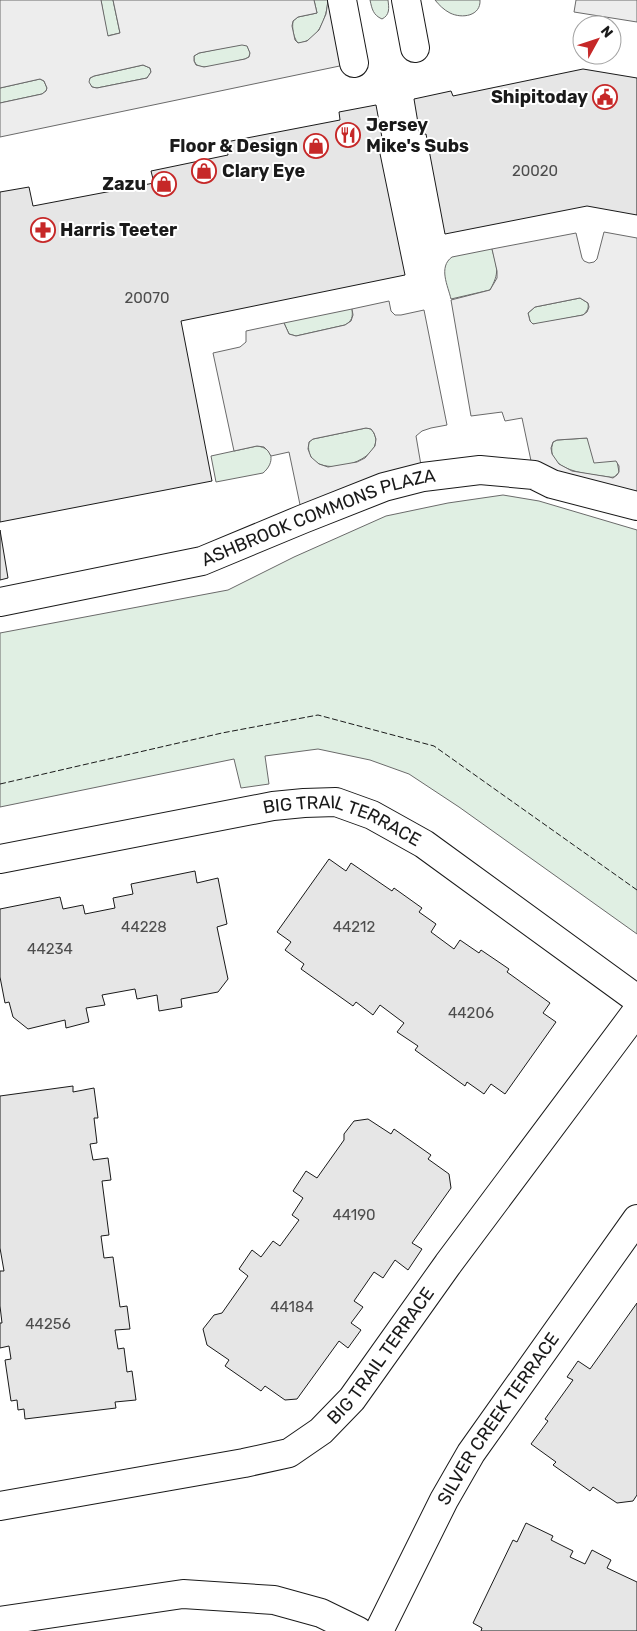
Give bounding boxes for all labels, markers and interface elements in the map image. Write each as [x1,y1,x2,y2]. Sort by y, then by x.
north arrow [572,15,622,65]
text: N [597,23,616,41]
public building icon: Shipitoday [592,84,618,110]
place label: Shipitoday [491,86,588,108]
place label: Jersey Mike's Subs [366,114,469,157]
restaurant icon: Jersey Mike's Subs [335,122,361,148]
shop icon: Floor & Design [303,133,329,159]
place label: Floor & Design [169,135,298,157]
shop icon: Clary Eye [191,158,217,184]
place label: Clary Eye [222,160,305,182]
house number: 20020 [512,162,558,180]
shop icon: Zazu [151,171,177,197]
place label: Zazu [102,173,146,195]
pharmacy icon: Harris Teeter [30,217,56,243]
place label: Harris Teeter [60,219,177,241]
house number: 20070 [124,289,170,307]
street label: ASHBROOK COMMONS PLAZA [198,465,437,571]
street label: BIG TRAIL TERRACE [261,791,425,851]
house number: 44228 [121,918,167,936]
house number: 44212 [333,918,376,936]
house number: 44234 [27,940,73,958]
house number: 44206 [448,1004,494,1022]
house number: 44190 [332,1206,376,1224]
street label: BIG TRAIL TERRACE [322,1283,439,1429]
house number: 44184 [270,1298,314,1316]
house number: 44256 [25,1315,71,1333]
street label: SILVER CREEK TERRACE [432,1328,564,1509]

